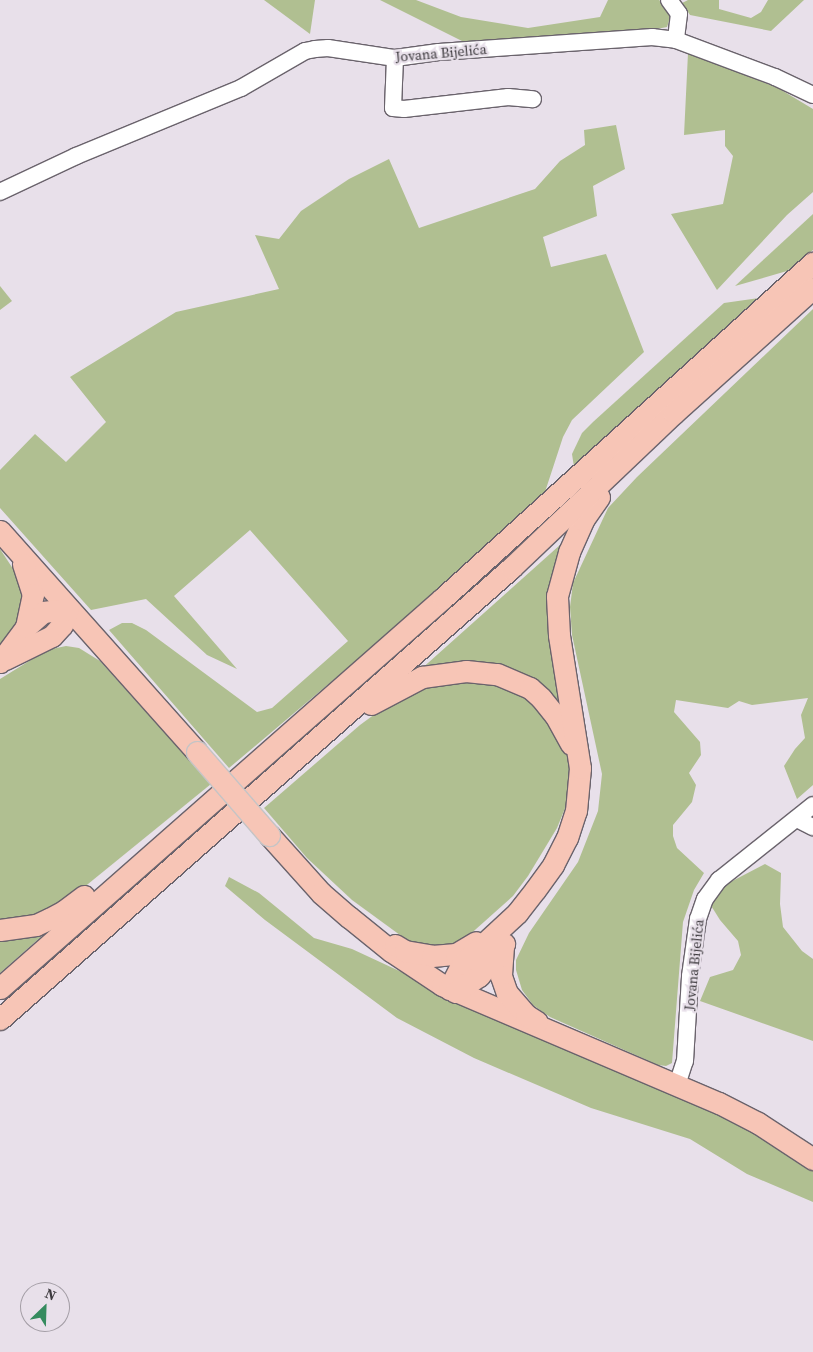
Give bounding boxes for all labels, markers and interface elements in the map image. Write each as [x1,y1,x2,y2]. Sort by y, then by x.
street label: Jovana Bijelića [395,41,487,65]
street label: Jovana Bijelića [681,919,707,1011]
north arrow [20,1282,70,1332]
text: N [42,1283,59,1305]

